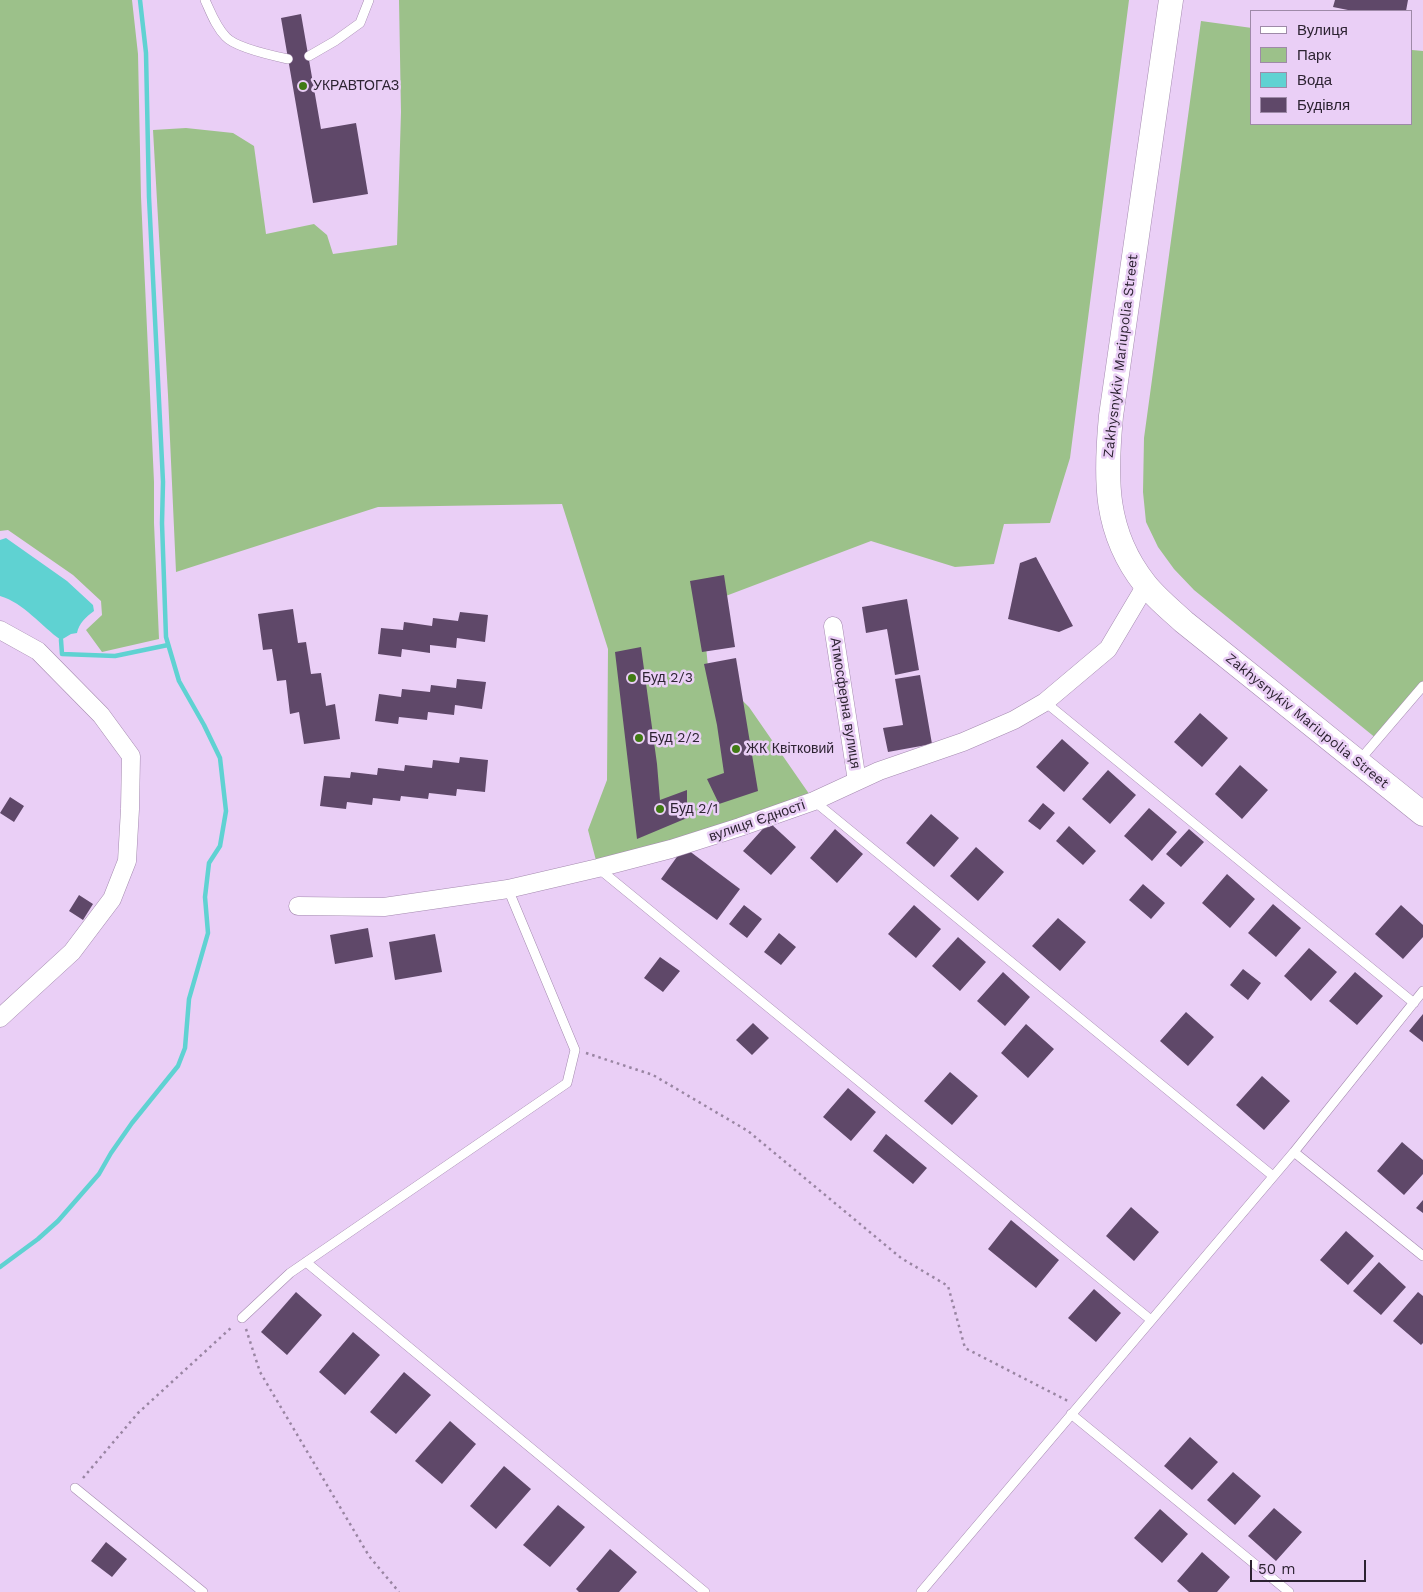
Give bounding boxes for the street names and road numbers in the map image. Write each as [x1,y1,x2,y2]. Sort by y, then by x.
street label: Zakhysnykiv Mariupolia Street [1100,253,1142,459]
street label: Атмосферна вулиця [826,636,864,770]
street label: Zakhysnykiv Mariupolia Street [1222,650,1392,792]
street label: вулиця Єдності [707,797,807,845]

